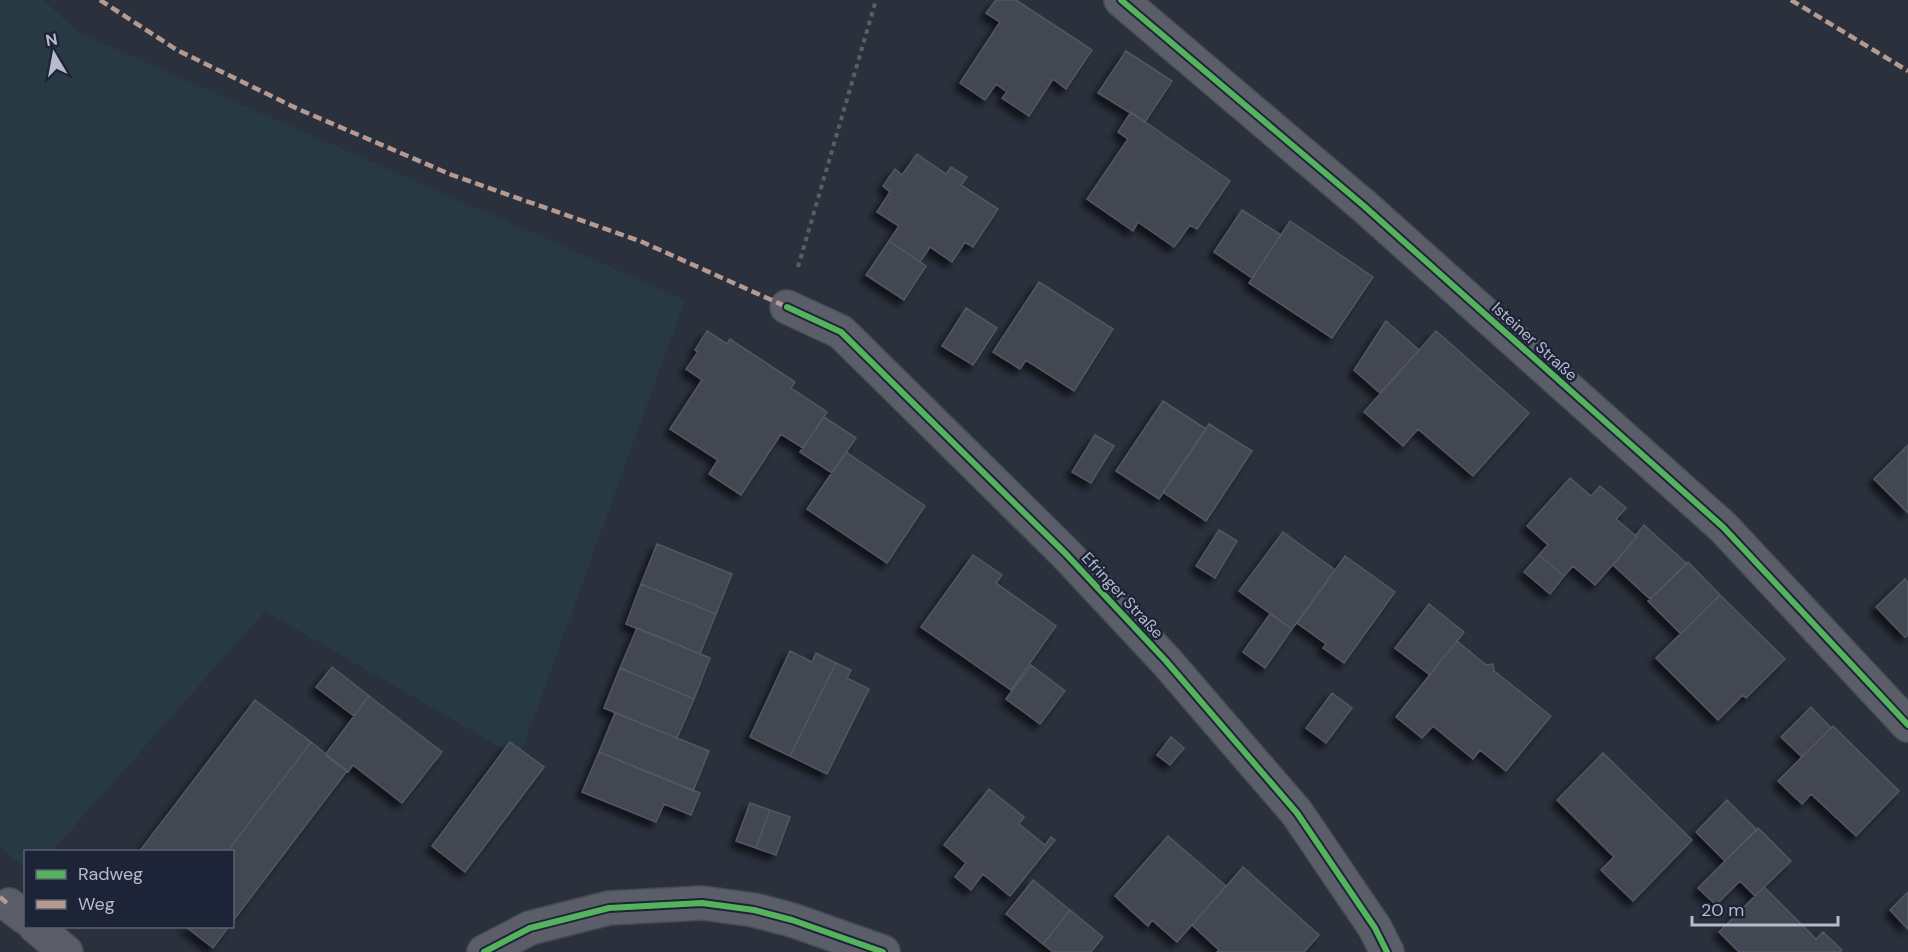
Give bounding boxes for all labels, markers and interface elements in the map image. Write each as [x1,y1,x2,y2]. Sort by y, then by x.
north arrow [24,24,84,84]
text: N [44,28,59,51]
street label: Isteiner Straße [1487,297,1582,385]
street label: Efringer Straße [1077,548,1168,643]
legend [24,850,234,928]
text: Radweg [78,862,143,886]
scale bar [1692,889,1838,927]
text: Weg [78,892,115,916]
text: 20 m [1701,898,1744,922]

